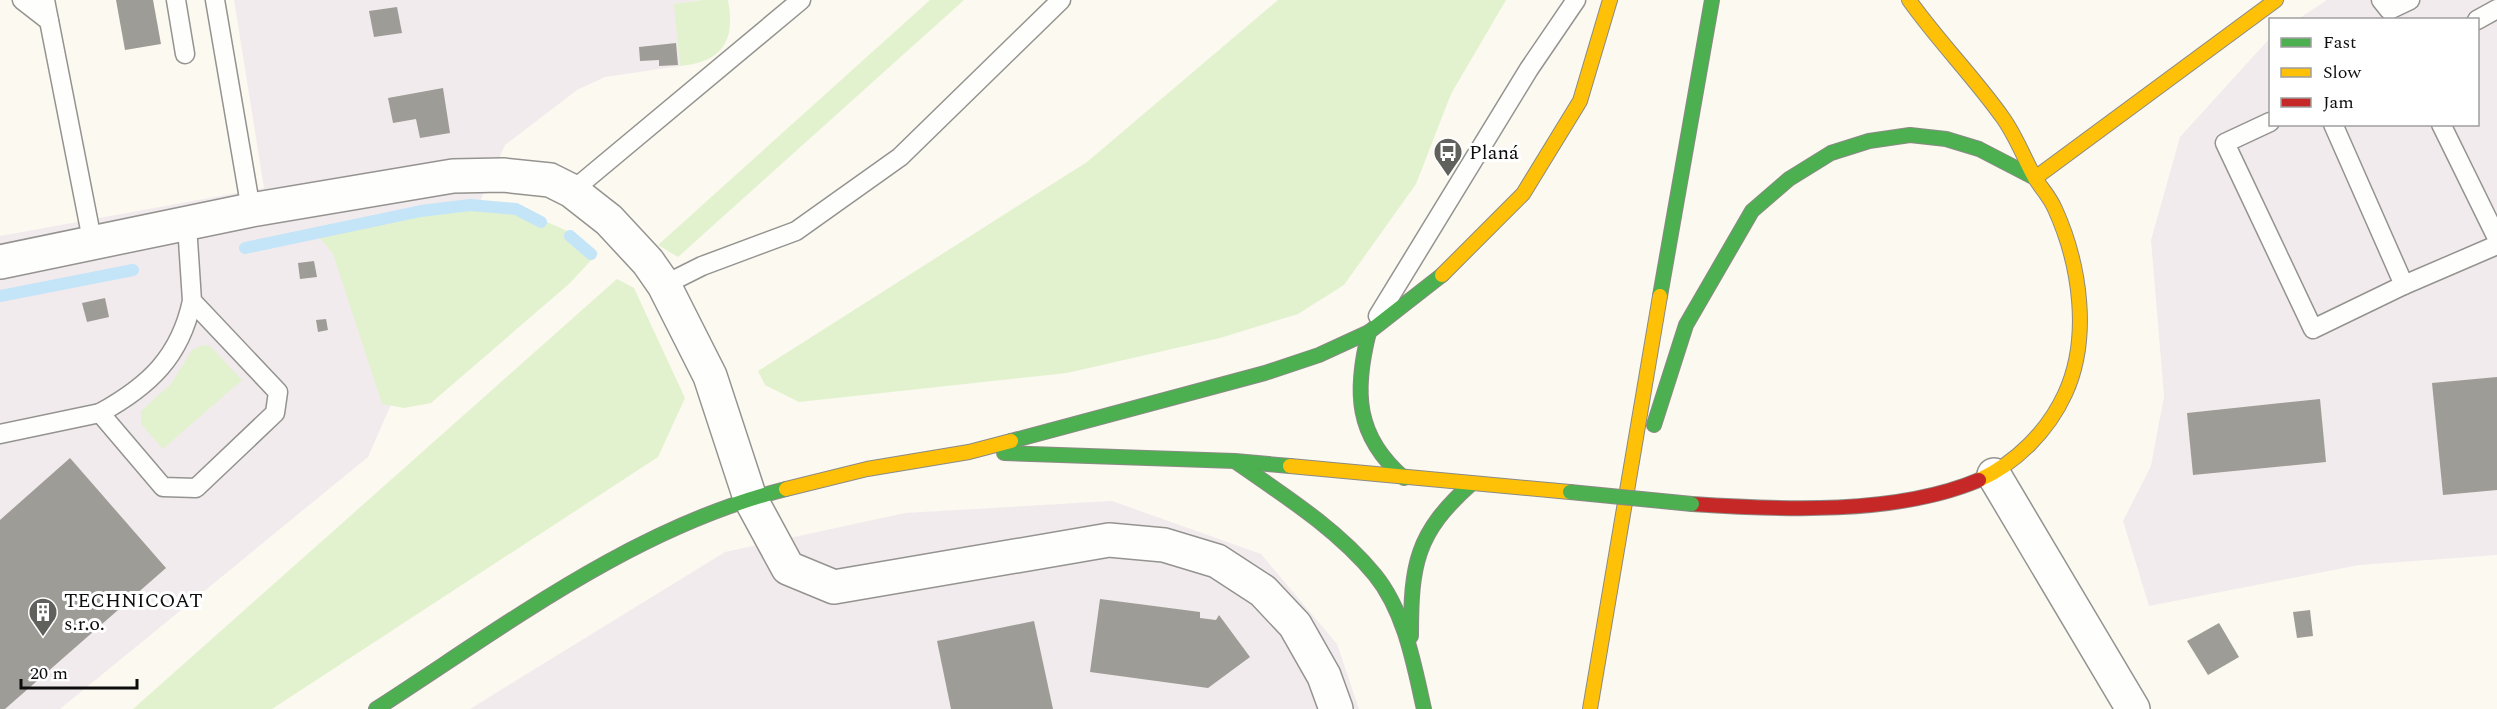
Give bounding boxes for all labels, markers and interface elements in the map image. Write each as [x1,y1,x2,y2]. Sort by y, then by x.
legend [2269,18,2479,126]
text: Fast [2323,29,2356,56]
text: Slow [2323,59,2362,86]
text: Jam [2323,89,2354,116]
bus stop icon: Planá [1432,136,1464,178]
place label: Planá [1469,138,1519,168]
place label: TECHNICOAT s.r.o. [64,586,203,639]
building icon: TECHNICOAT s.r.o. [27,596,59,638]
scale bar [21,652,136,690]
text: 20 m [30,660,68,687]

